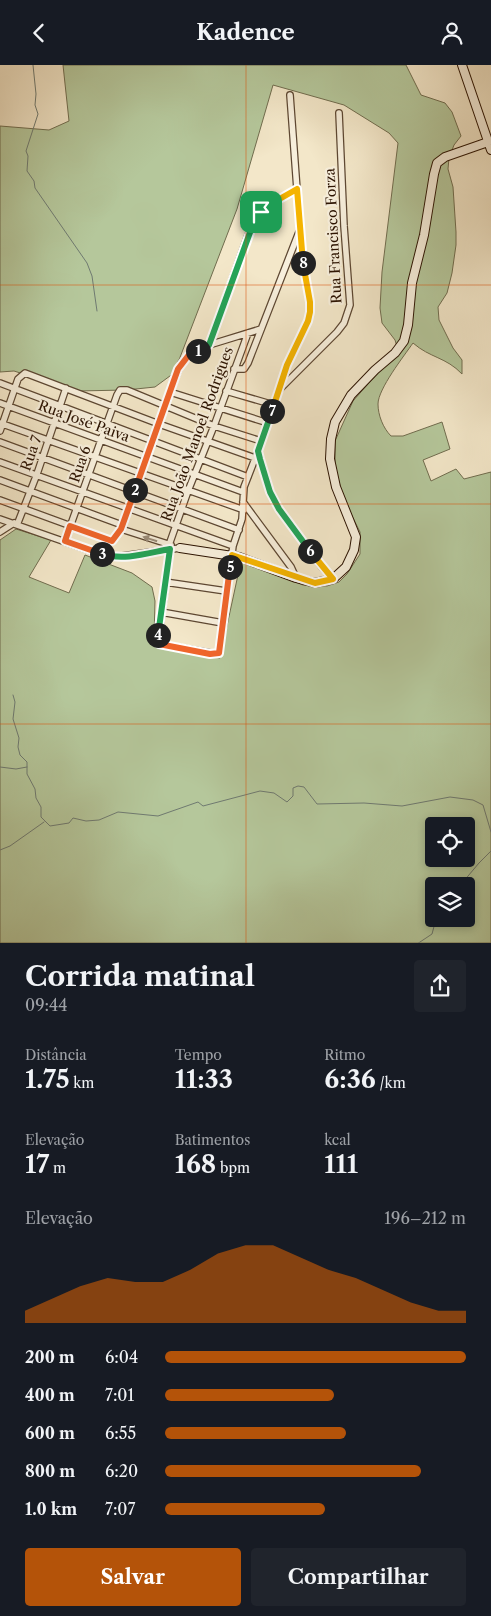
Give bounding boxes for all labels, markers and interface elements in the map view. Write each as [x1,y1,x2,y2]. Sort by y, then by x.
icon: back [25,19,53,47]
text: Kadence [196,19,295,46]
icon: person [438,19,466,47]
street label: Rua Francisco Forza [320,167,346,304]
pin [240,191,282,233]
icon: arrive [247,198,275,226]
pin: 8 [290,251,316,275]
text: 8 [299,254,308,272]
pin: 1 [186,339,210,363]
text: 1 [195,342,202,360]
street label: Rua João Manoel Rodrigues [157,344,237,524]
street label: Rua José Paiva [36,396,133,446]
pin: 7 [260,399,284,423]
text: 7 [269,402,276,420]
street label: Rua 7 [16,433,46,473]
street label: Rua 6 [65,443,95,485]
pin: 2 [122,477,148,503]
text: 2 [131,481,140,499]
one-way arrow [143,534,158,542]
pin: 6 [298,539,322,563]
pin: 3 [90,541,114,567]
text: 6 [306,542,315,560]
text: 3 [99,545,106,563]
pin: 5 [218,555,242,579]
text: 5 [227,558,234,576]
pin: 4 [146,623,170,647]
text: 4 [154,626,163,644]
map controls [425,817,475,927]
button: locate [425,817,475,867]
button: layers [425,877,475,927]
text: Corrida matinal [25,959,255,993]
button: share [414,960,466,1012]
text: 09:44 [25,995,68,1015]
text: Distância [25,1046,87,1064]
text: Tempo [175,1046,222,1064]
text: Ritmo [324,1046,365,1064]
text: 1.75 [25,1064,70,1095]
text: 11:33 [175,1064,233,1095]
text: 6:36 [324,1064,376,1095]
text: km [70,1074,94,1092]
text: /km [376,1074,406,1092]
text: Elevação [25,1131,84,1149]
text: Batimentos [175,1131,250,1149]
text: kcal [324,1131,351,1149]
text: 17 [25,1149,49,1180]
text: 168 [175,1149,216,1180]
text: 111 [324,1149,358,1180]
text: m [49,1159,66,1177]
text: bpm [216,1159,250,1177]
text: Elevação [25,1208,93,1228]
text: 196–212 m [384,1208,466,1228]
text: 200 m [25,1347,75,1367]
text: 6:04 [105,1347,138,1367]
text: 400 m [25,1385,75,1405]
text: 7:01 [105,1385,134,1405]
text: 600 m [25,1423,75,1443]
text: 6:55 [105,1423,136,1443]
text: 800 m [25,1461,75,1481]
text: 6:20 [105,1461,138,1481]
text: 1.0 km [25,1499,77,1519]
text: 7:07 [105,1499,135,1519]
button: Salvar [25,1548,241,1606]
button: Compartilhar [251,1548,466,1606]

